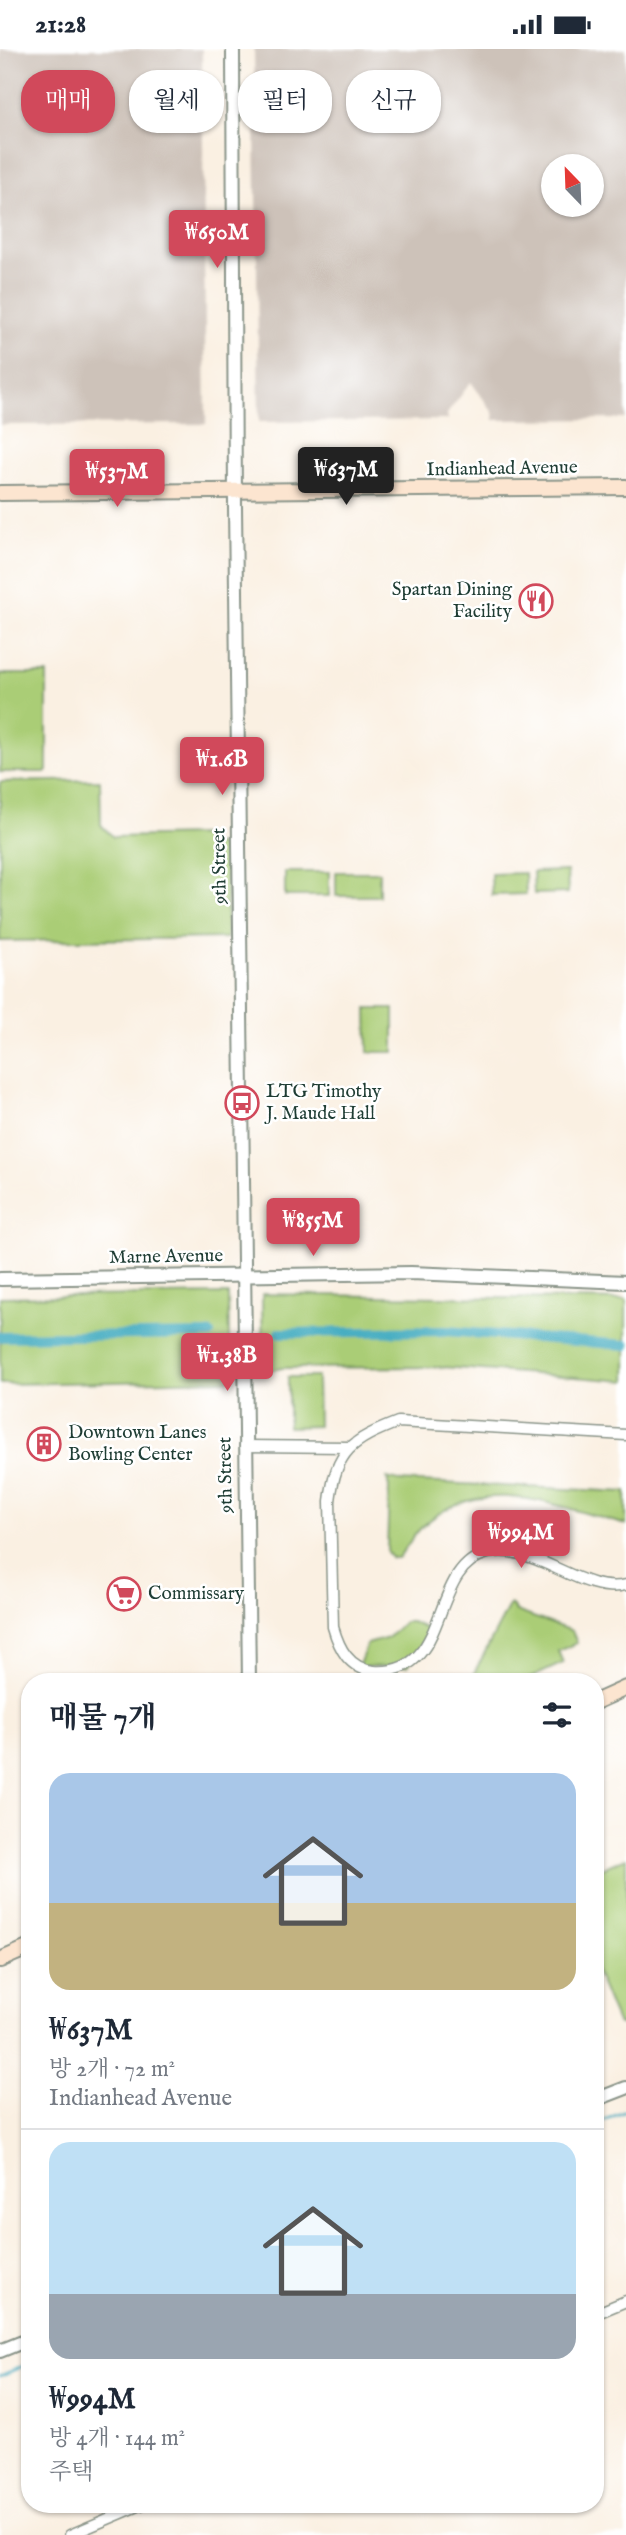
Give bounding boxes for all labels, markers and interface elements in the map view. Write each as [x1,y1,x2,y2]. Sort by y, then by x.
text: 21:28 [35,8,86,41]
chip: 매매 [21,70,115,133]
chip: 월세 [129,70,224,133]
chip: 필터 [238,70,332,133]
chip: 신규 [346,70,441,133]
north arrow [541,154,604,217]
map controls [541,154,604,217]
pin: ₩650M [168,211,266,270]
text: ₩650M [185,218,249,247]
pin: ₩637M [297,447,395,507]
pin: ₩537M [68,449,166,509]
text: ₩637M [314,455,378,484]
street label: Indianhead Avenue [426,456,578,482]
text: ₩537M [86,457,148,486]
place label: Spartan Dining Facility [392,578,513,624]
restaurant icon: Spartan Dining Facility [517,582,555,620]
pin: ₩1.6B [173,737,271,797]
text: ₩1.6B [196,745,248,774]
street label: 9th Street [207,827,233,905]
place label: LTG Timothy J. Maude Hall [264,1080,382,1126]
bus stop icon: LTG Timothy J. Maude Hall [223,1084,261,1122]
pin: ₩855M [264,1199,362,1258]
text: ₩855M [283,1206,343,1235]
street label: Marne Avenue [109,1244,224,1270]
pin: ₩1.38B [170,1333,284,1393]
text: ₩1.38B [197,1341,257,1370]
place label: Downtown Lanes Bowling Center [68,1421,206,1467]
building icon: Downtown Lanes Bowling Center [25,1425,63,1463]
street label: 9th Street [213,1436,239,1514]
pin: ₩994M [472,1511,570,1570]
text: ₩994M [488,1518,554,1547]
supermarket icon: Commissary [105,1575,143,1613]
place label: Commissary [148,1582,245,1606]
icon: filters [538,1696,576,1734]
text: 매물 7개 [49,1700,157,1738]
icon: home [250,1818,376,1944]
text: ₩637M [49,2012,133,2050]
text: 방 2개 · 72 m² [49,2055,175,2084]
text: Indianhead Avenue [49,2084,232,2113]
icon: home [250,2188,376,2314]
text: ₩994M [49,2381,136,2419]
text: 방 4개 · 144 m² [49,2424,185,2453]
text: 주택 [49,2458,93,2487]

